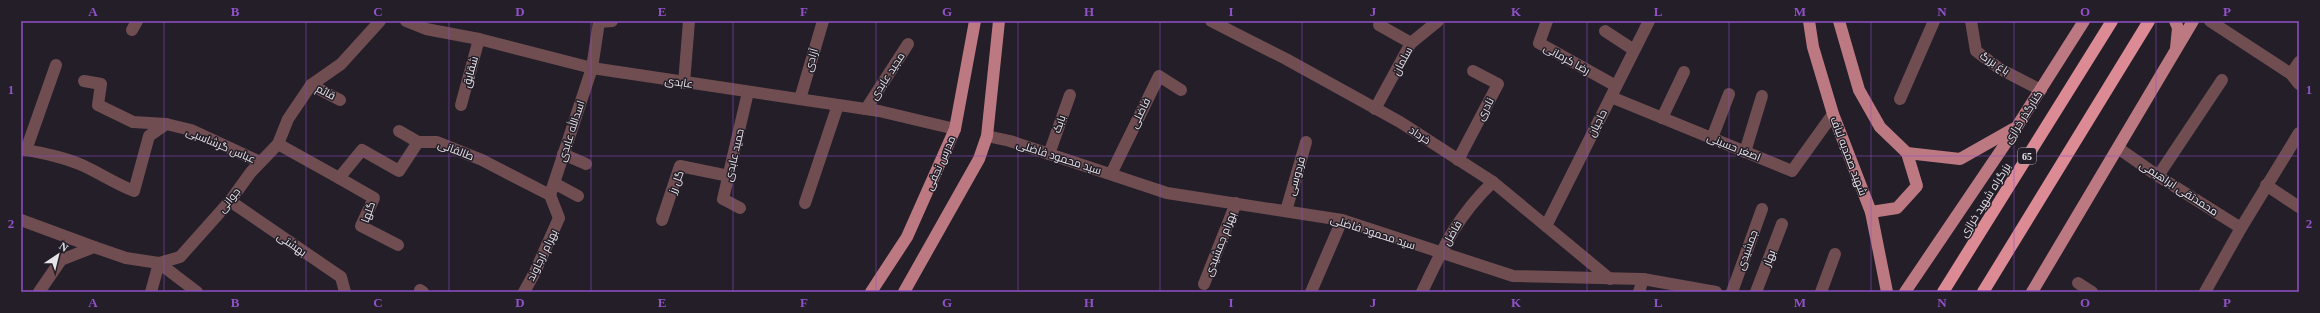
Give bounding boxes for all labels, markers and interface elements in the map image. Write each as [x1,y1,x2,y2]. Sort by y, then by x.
text: A [88,4,98,19]
text: B [231,4,240,19]
text: C [373,4,383,19]
text: D [515,4,525,19]
text: E [658,4,666,19]
text: F [800,4,808,19]
text: G [942,4,952,19]
text: H [1084,4,1094,19]
text: I [1228,4,1234,19]
text: J [1370,4,1377,19]
text: K [1511,4,1522,19]
text: L [1654,4,1663,19]
text: M [1794,4,1806,19]
text: N [1937,4,1947,19]
text: O [2080,4,2090,19]
text: P [2223,4,2231,19]
street label: رضا کرمانی [1541,41,1592,78]
street label: سلمان [1390,45,1415,78]
street label: آزادی [802,47,821,73]
street label: باغ بزرگ [1977,49,2012,79]
street label: مجید عابدی [867,50,908,102]
street label: شقایق [460,55,481,89]
street label: عابدی [664,74,694,91]
text: 1 [8,82,14,97]
street label: قائم [313,82,338,104]
text: 1 [2306,82,2312,97]
street label: کنارگذر خرازی [2002,88,2045,146]
street label: نادری [1474,95,1497,123]
street label: فاضلی [1128,96,1153,130]
street label: اسدالله عابدی [554,98,587,163]
street label: حاجیان [1585,107,1610,139]
street label: بابک [1050,113,1068,135]
street label: شهید صمدیه لباف [1828,115,1870,197]
street label: خرداد [1407,124,1433,147]
street label: عباس گرشاسبی [184,125,257,166]
street label: حمید عابدی [722,127,747,183]
street label: اصغر حسینی [1705,131,1763,164]
street label: مدرس نجفی [923,134,958,192]
street label: طالقانی [436,138,476,163]
street label: سید محمود فاضلی [1015,138,1103,177]
road number: 65 [2018,148,2036,164]
street label: فردوسی [1285,155,1308,197]
street label: محمدتقی ابراهیمی [2137,158,2220,219]
street label: بزرگراه شهید خرازی [1957,161,2014,240]
street label: گل رز [666,169,687,196]
street label: جوانی [215,185,243,215]
street label: گلها [359,200,378,224]
street label: بهرام جمشیدی [1202,210,1240,279]
street label: سید محمود فاضلی [1329,213,1417,252]
text: 2 [8,216,14,231]
text: 2 [2306,216,2312,231]
street label: فاضل [1440,218,1465,248]
street label: بهرام ارجاوند [524,227,562,284]
street label: جمشیدی [1734,228,1761,272]
street label: بهشتی [275,230,309,259]
north arrow [38,235,78,275]
text: N [57,240,70,254]
street label: بهار [1760,248,1778,269]
text: A [88,295,98,310]
text: B [231,295,240,310]
text: C [373,295,383,310]
text: D [515,295,525,310]
text: E [658,295,666,310]
text: F [800,295,808,310]
text: G [942,295,952,310]
text: H [1084,295,1094,310]
text: I [1228,295,1234,310]
text: J [1370,295,1377,310]
text: K [1511,295,1522,310]
text: L [1654,295,1663,310]
text: M [1794,295,1806,310]
text: N [1937,295,1947,310]
text: O [2080,295,2090,310]
text: P [2223,295,2231,310]

